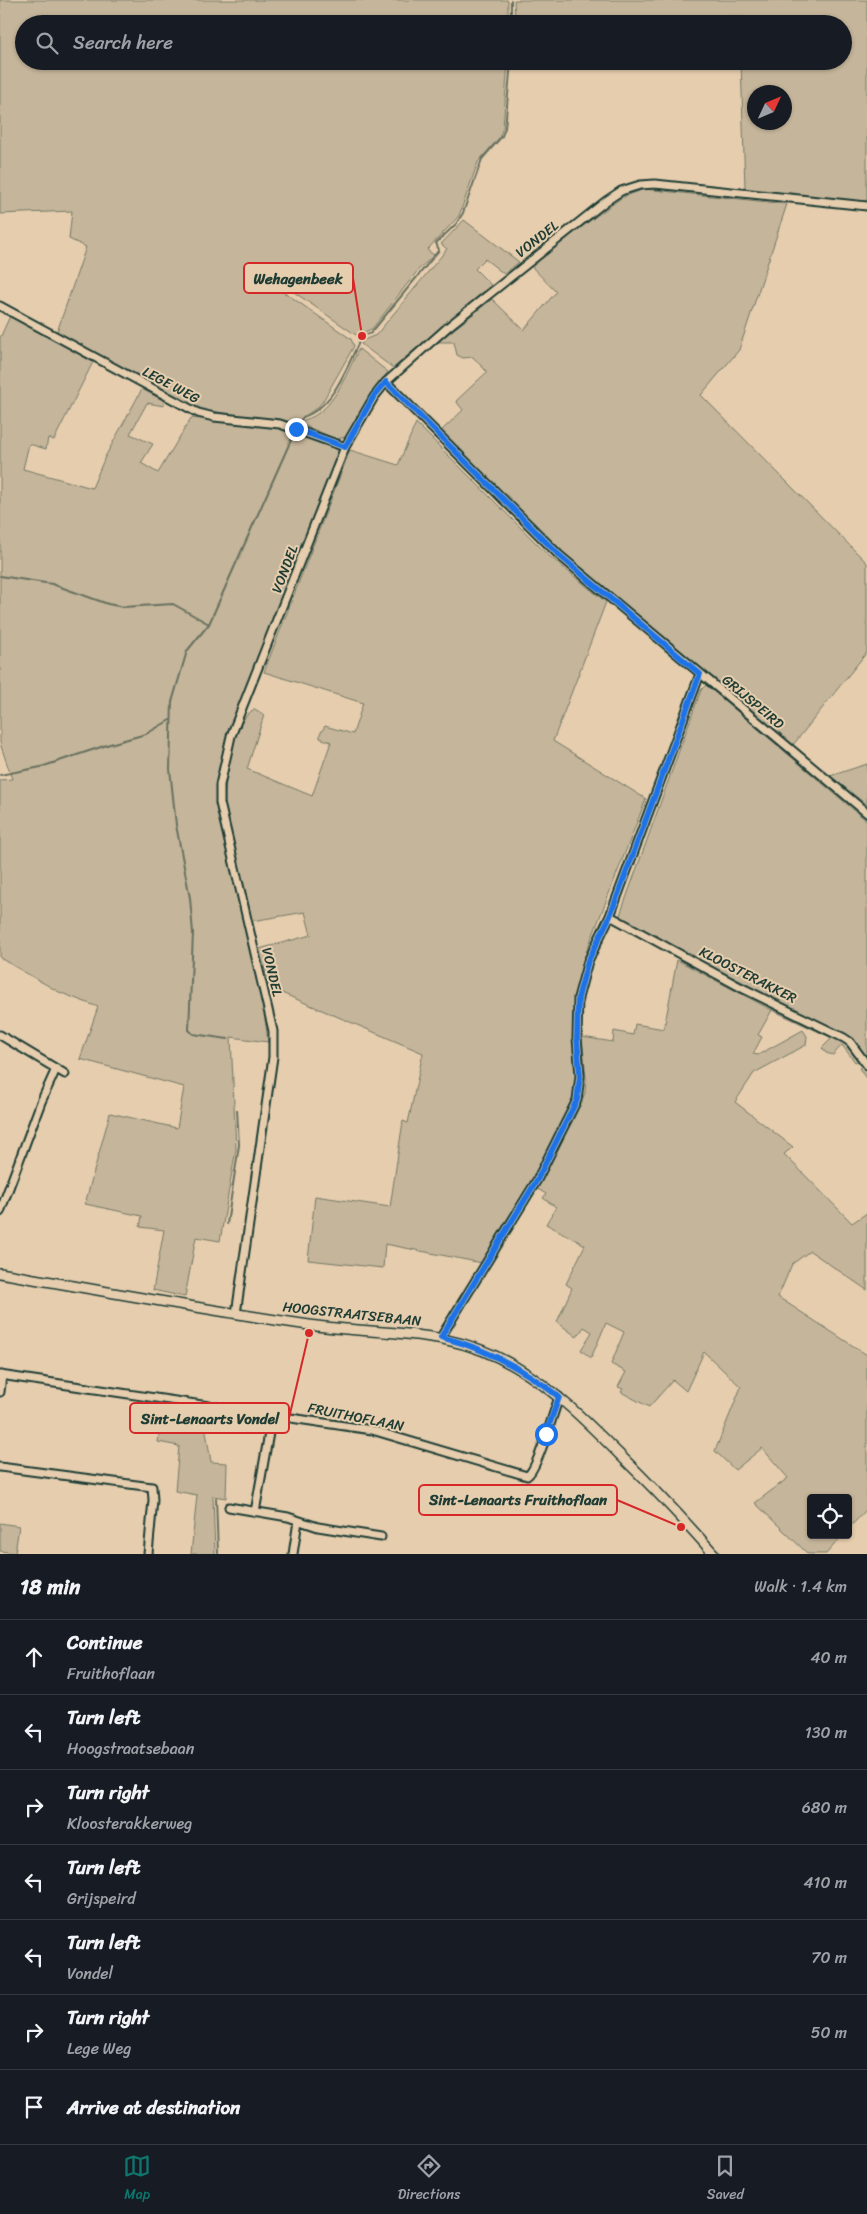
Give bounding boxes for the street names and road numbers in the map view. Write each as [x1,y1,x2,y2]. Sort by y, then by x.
street label: VONDEL [510,213,565,264]
street label: LEGE WEG [138,359,204,411]
street label: VONDEL [264,541,306,597]
street label: GRIJSPEIRD [716,668,790,736]
street label: KLOOSTERAKKER [695,940,802,1011]
street label: VONDEL [254,945,290,1000]
street label: HOOGSTRAATSEBAAN [281,1294,423,1334]
street label: FRUITHOFLAAN [306,1395,407,1439]

